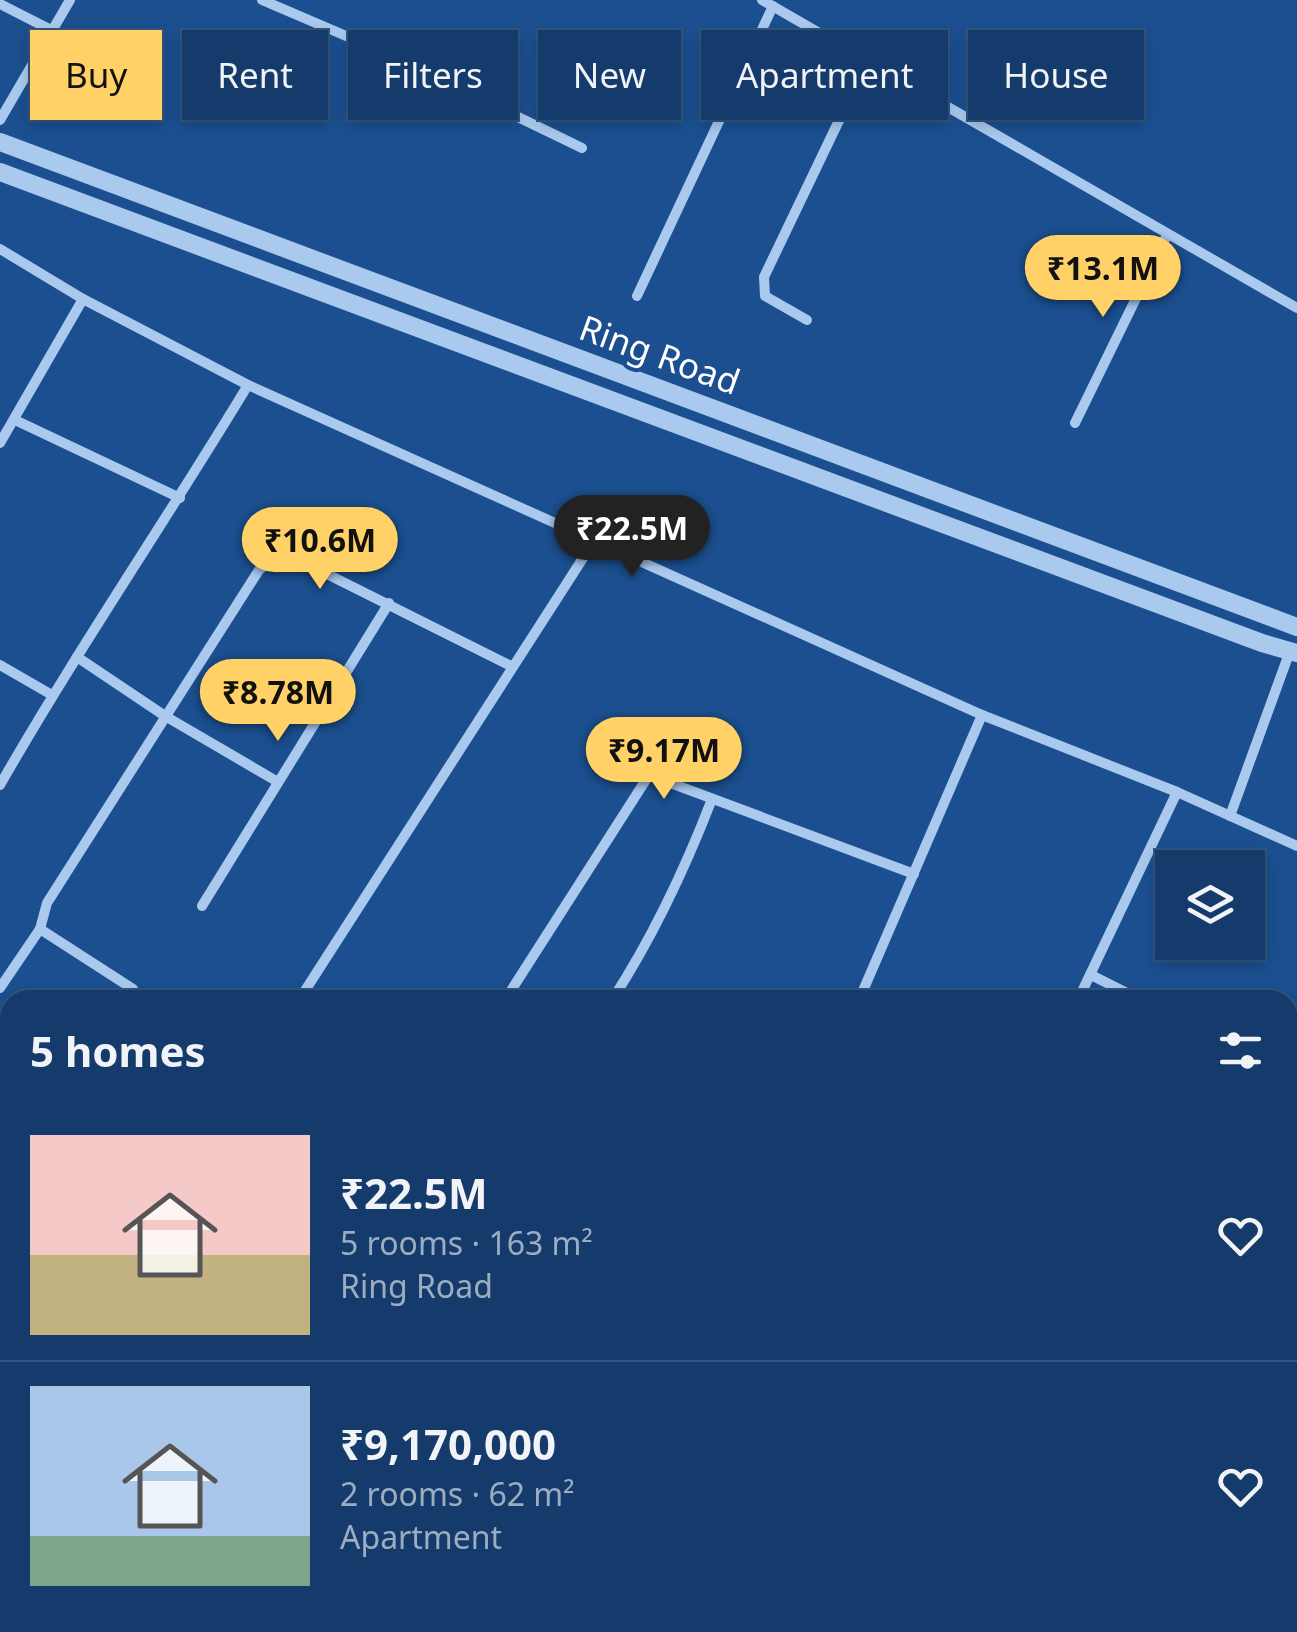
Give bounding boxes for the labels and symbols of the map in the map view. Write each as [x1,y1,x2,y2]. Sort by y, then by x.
pin: ₹13.1M [1022,235,1184,320]
street label: Ring Road [573,303,747,405]
pin: ₹22.5M [551,495,713,580]
pin: ₹10.6M [239,507,401,592]
pin: ₹8.78M [197,659,359,744]
pin: ₹9.17M [583,717,745,802]

